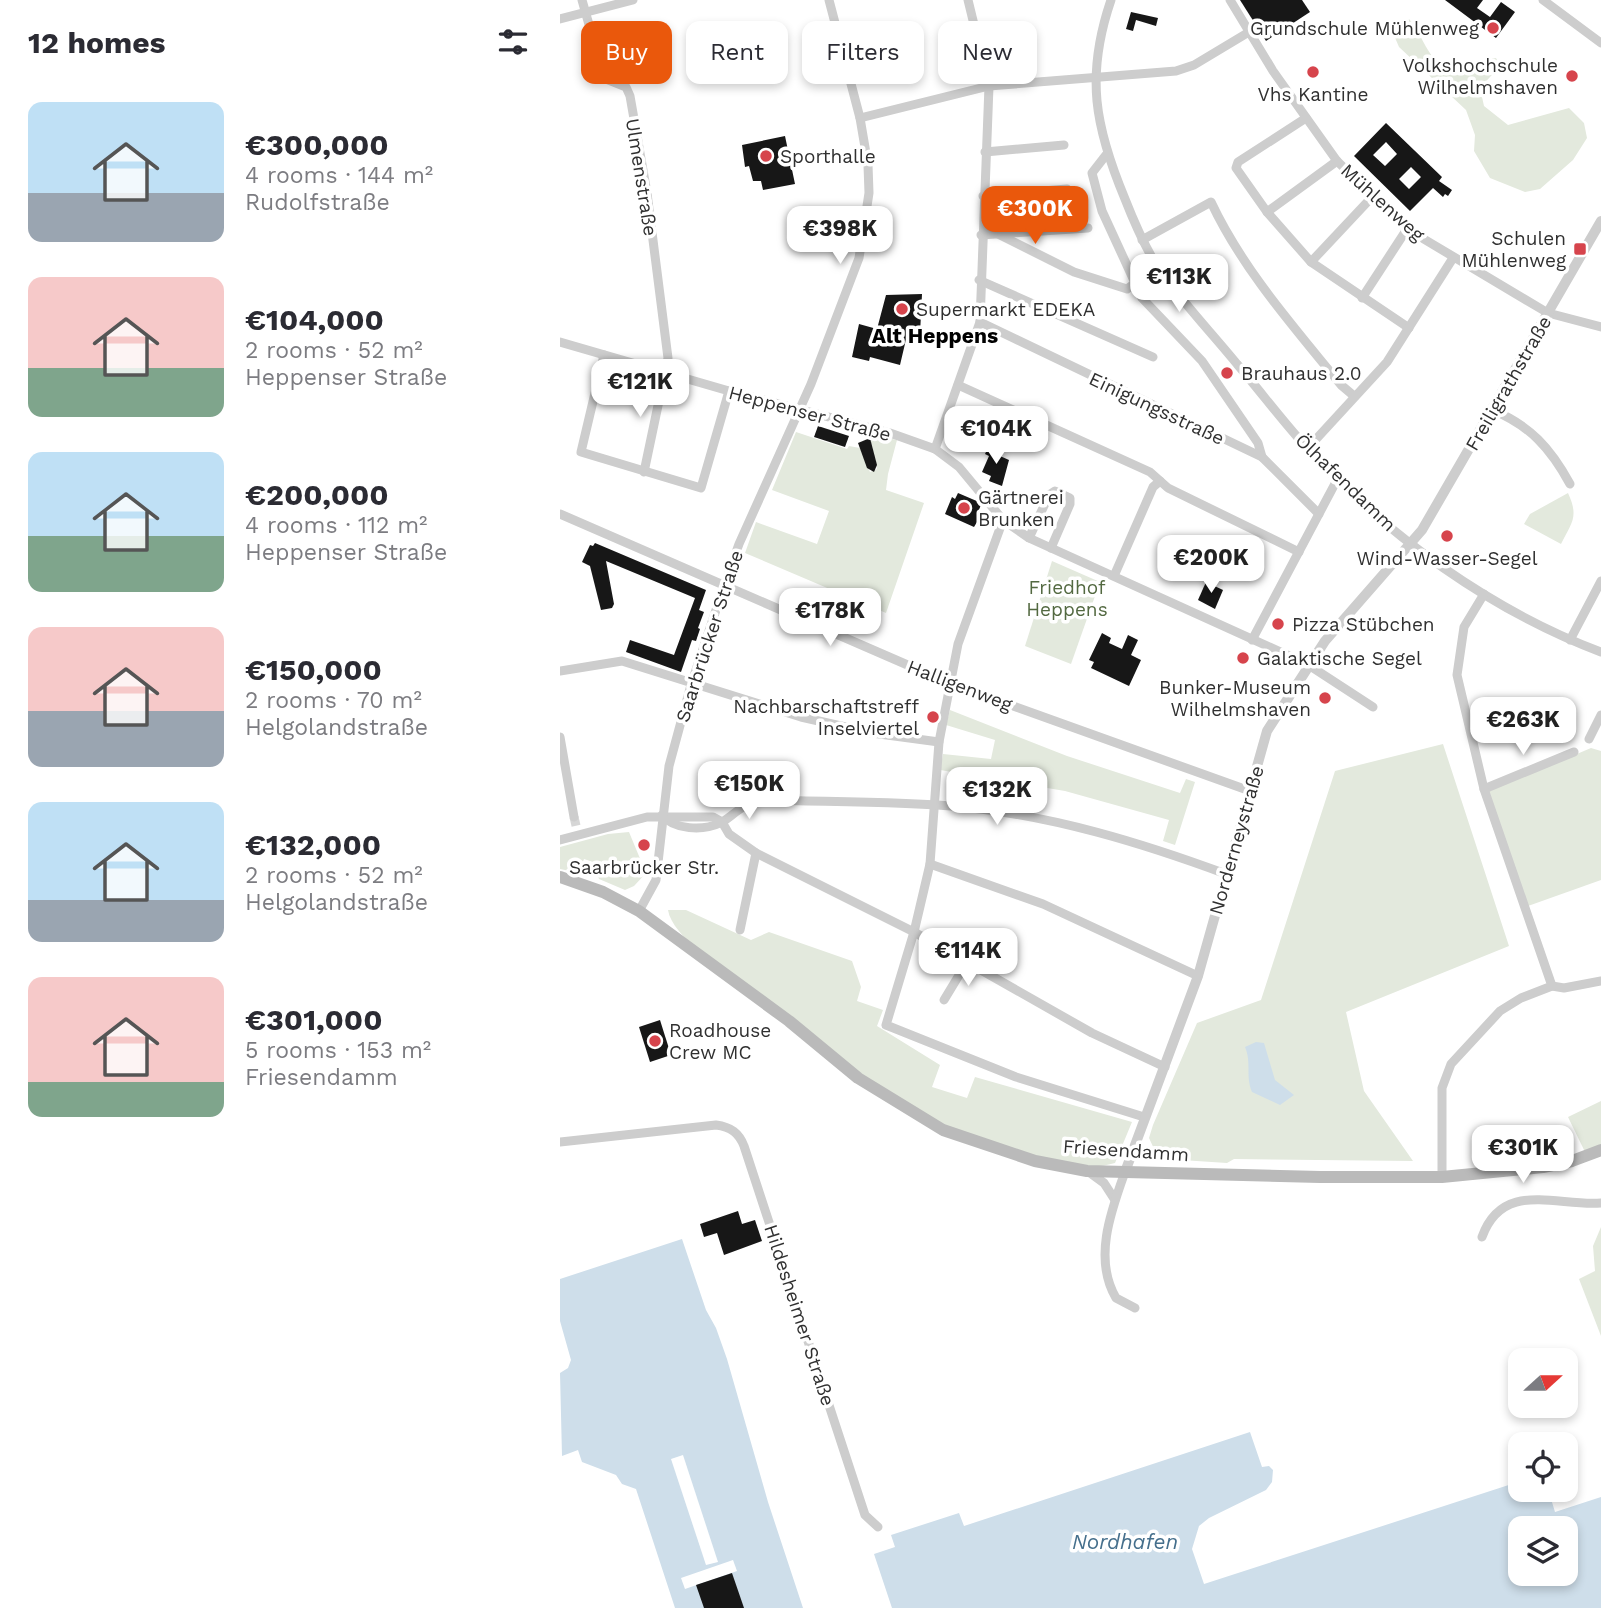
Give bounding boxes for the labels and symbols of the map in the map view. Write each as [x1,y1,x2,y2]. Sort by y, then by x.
place label: Grundschule Mühlenweg [1250,17,1480,40]
marker: Grundschule Mühlenweg [1485,20,1501,36]
place label: Volkshochschule Wilhelmshaven [1402,54,1558,99]
marker: Vhs Kantine [1305,64,1321,80]
marker: Volkshochschule Wilhelmshaven [1564,68,1580,84]
place label: Vhs Kantine [1258,83,1368,106]
street label: Ulmenstraße [621,117,662,238]
place label: Sporthalle [780,145,876,168]
marker: Sporthalle [758,148,774,164]
street label: Mühlenweg [1336,159,1430,247]
pin: €300K [986,187,1084,246]
pin: €398K [791,206,889,266]
place label: Schulen Mühlenweg [1461,227,1567,272]
marker: Schulen Mühlenweg [1572,241,1588,257]
pin: €113K [1130,254,1228,314]
place label: Supermarkt EDEKA [916,298,1096,321]
marker: Supermarkt EDEKA [894,301,910,317]
street label: Freiligrathstraße [1461,312,1556,455]
district label: Alt Heppens [872,323,998,348]
pin: €121K [591,360,689,419]
place label: Brauhaus 2.0 [1241,362,1362,385]
marker: Brauhaus 2.0 [1219,365,1235,381]
street label: Einigungsstraße [1085,367,1228,450]
street label: Heppenser Straße [726,381,894,446]
pin: €104K [947,406,1045,466]
street label: Ölhafendamm [1290,428,1401,536]
place label: Gärtnerei Brunken [978,486,1064,531]
marker: Gärtnerei Brunken [956,500,972,516]
marker: Wind-Wasser-Segel [1439,528,1455,544]
pin: €200K [1162,536,1260,595]
street label: Saarbrücker Straße [671,547,748,725]
place label: Wind-Wasser-Segel [1357,547,1538,570]
park label: Friedhof Heppens [1026,576,1108,621]
pin: €178K [781,588,879,648]
place label: Pizza Stübchen [1292,613,1435,636]
marker: Pizza Stübchen [1270,616,1286,632]
place label: Galaktische Segel [1257,647,1422,670]
marker: Galaktische Segel [1235,650,1251,666]
street label: Halligenweg [904,655,1016,716]
place label: Bunker-Museum Wilhelmshaven [1159,676,1311,721]
marker: Bunker-Museum Wilhelmshaven [1317,690,1333,706]
place label: Nachbarschaftstreff Inselviertel [733,695,919,740]
pin: €263K [1474,698,1572,757]
marker: Nachbarschaftstreff Inselviertel [925,709,941,725]
pin: €150K [700,762,798,821]
street label: Norderneystraße [1204,763,1269,917]
pin: €132K [948,768,1046,827]
marker: Saarbrücker Str. [636,837,652,853]
place label: Saarbrücker Str. [569,856,719,879]
pin: €114K [919,928,1017,988]
place label: Roadhouse Crew MC [669,1019,771,1064]
marker: Roadhouse Crew MC [647,1033,663,1049]
pin: €301K [1474,1126,1572,1185]
street label: Friesendamm [1062,1135,1190,1166]
street label: Hildesheimer Straße [759,1222,840,1409]
north arrow [1508,1348,1578,1418]
water label: Nordhafen [1072,1529,1178,1554]

